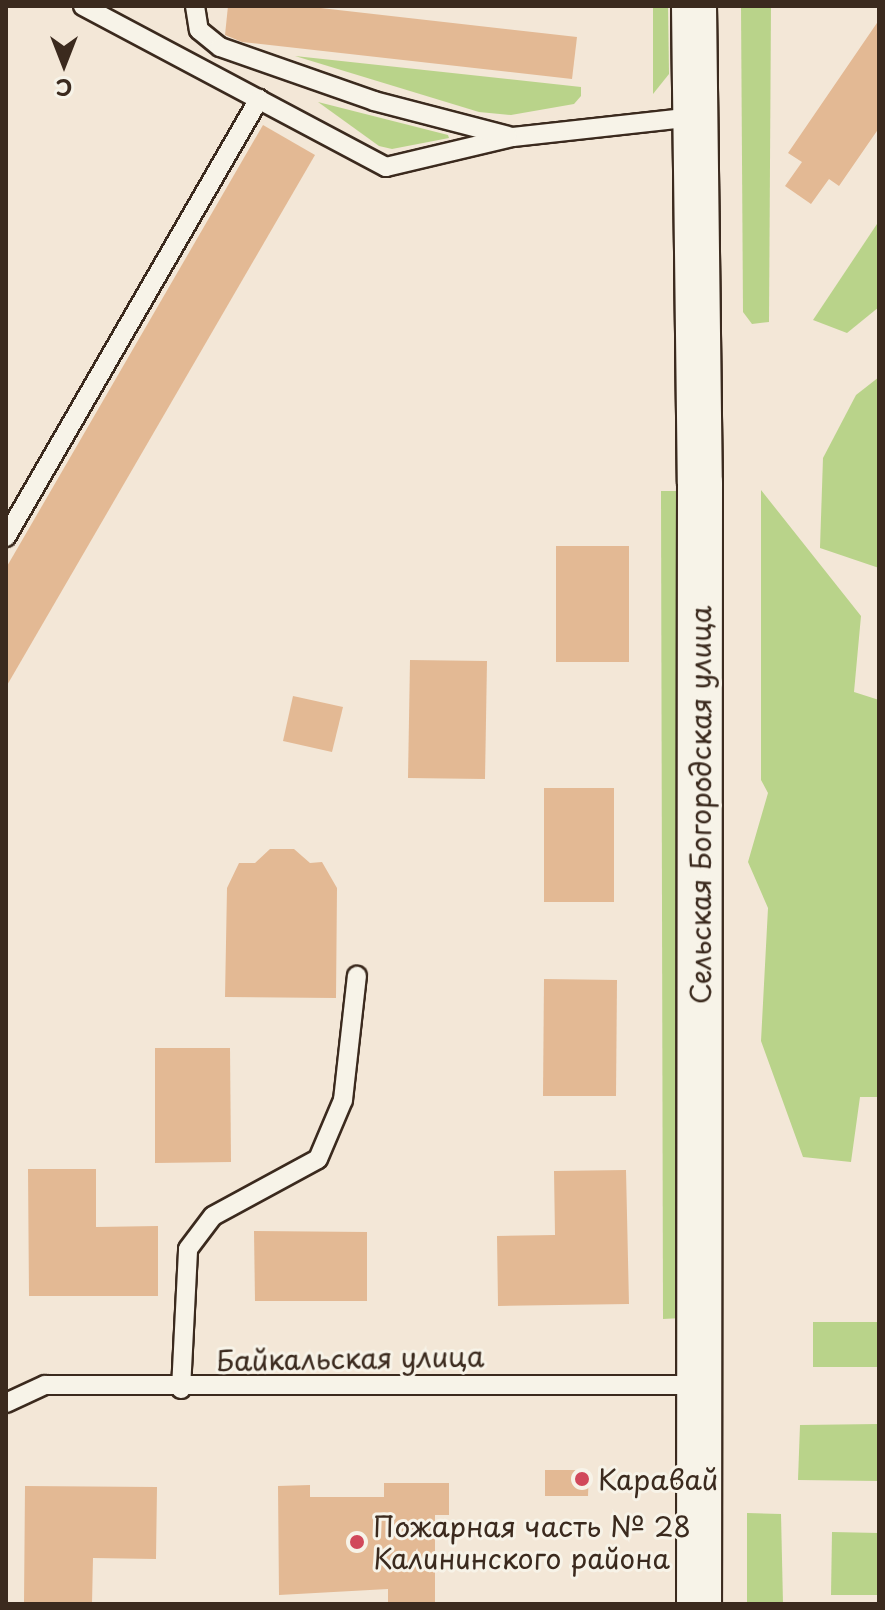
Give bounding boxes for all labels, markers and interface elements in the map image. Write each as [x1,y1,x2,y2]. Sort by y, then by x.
north arrow [24,24,104,104]
text: С [56,72,72,105]
street label: Сельская Богородская улица [683,604,717,1006]
street label: Байкальская улица [214,1339,486,1377]
place label: Каравай [598,1462,718,1496]
marker: Каравай [573,1470,591,1488]
place label: Пожарная часть № 28 Калининского района [373,1509,691,1575]
marker: Пожарная часть № 28 Калининского района [348,1533,366,1551]

